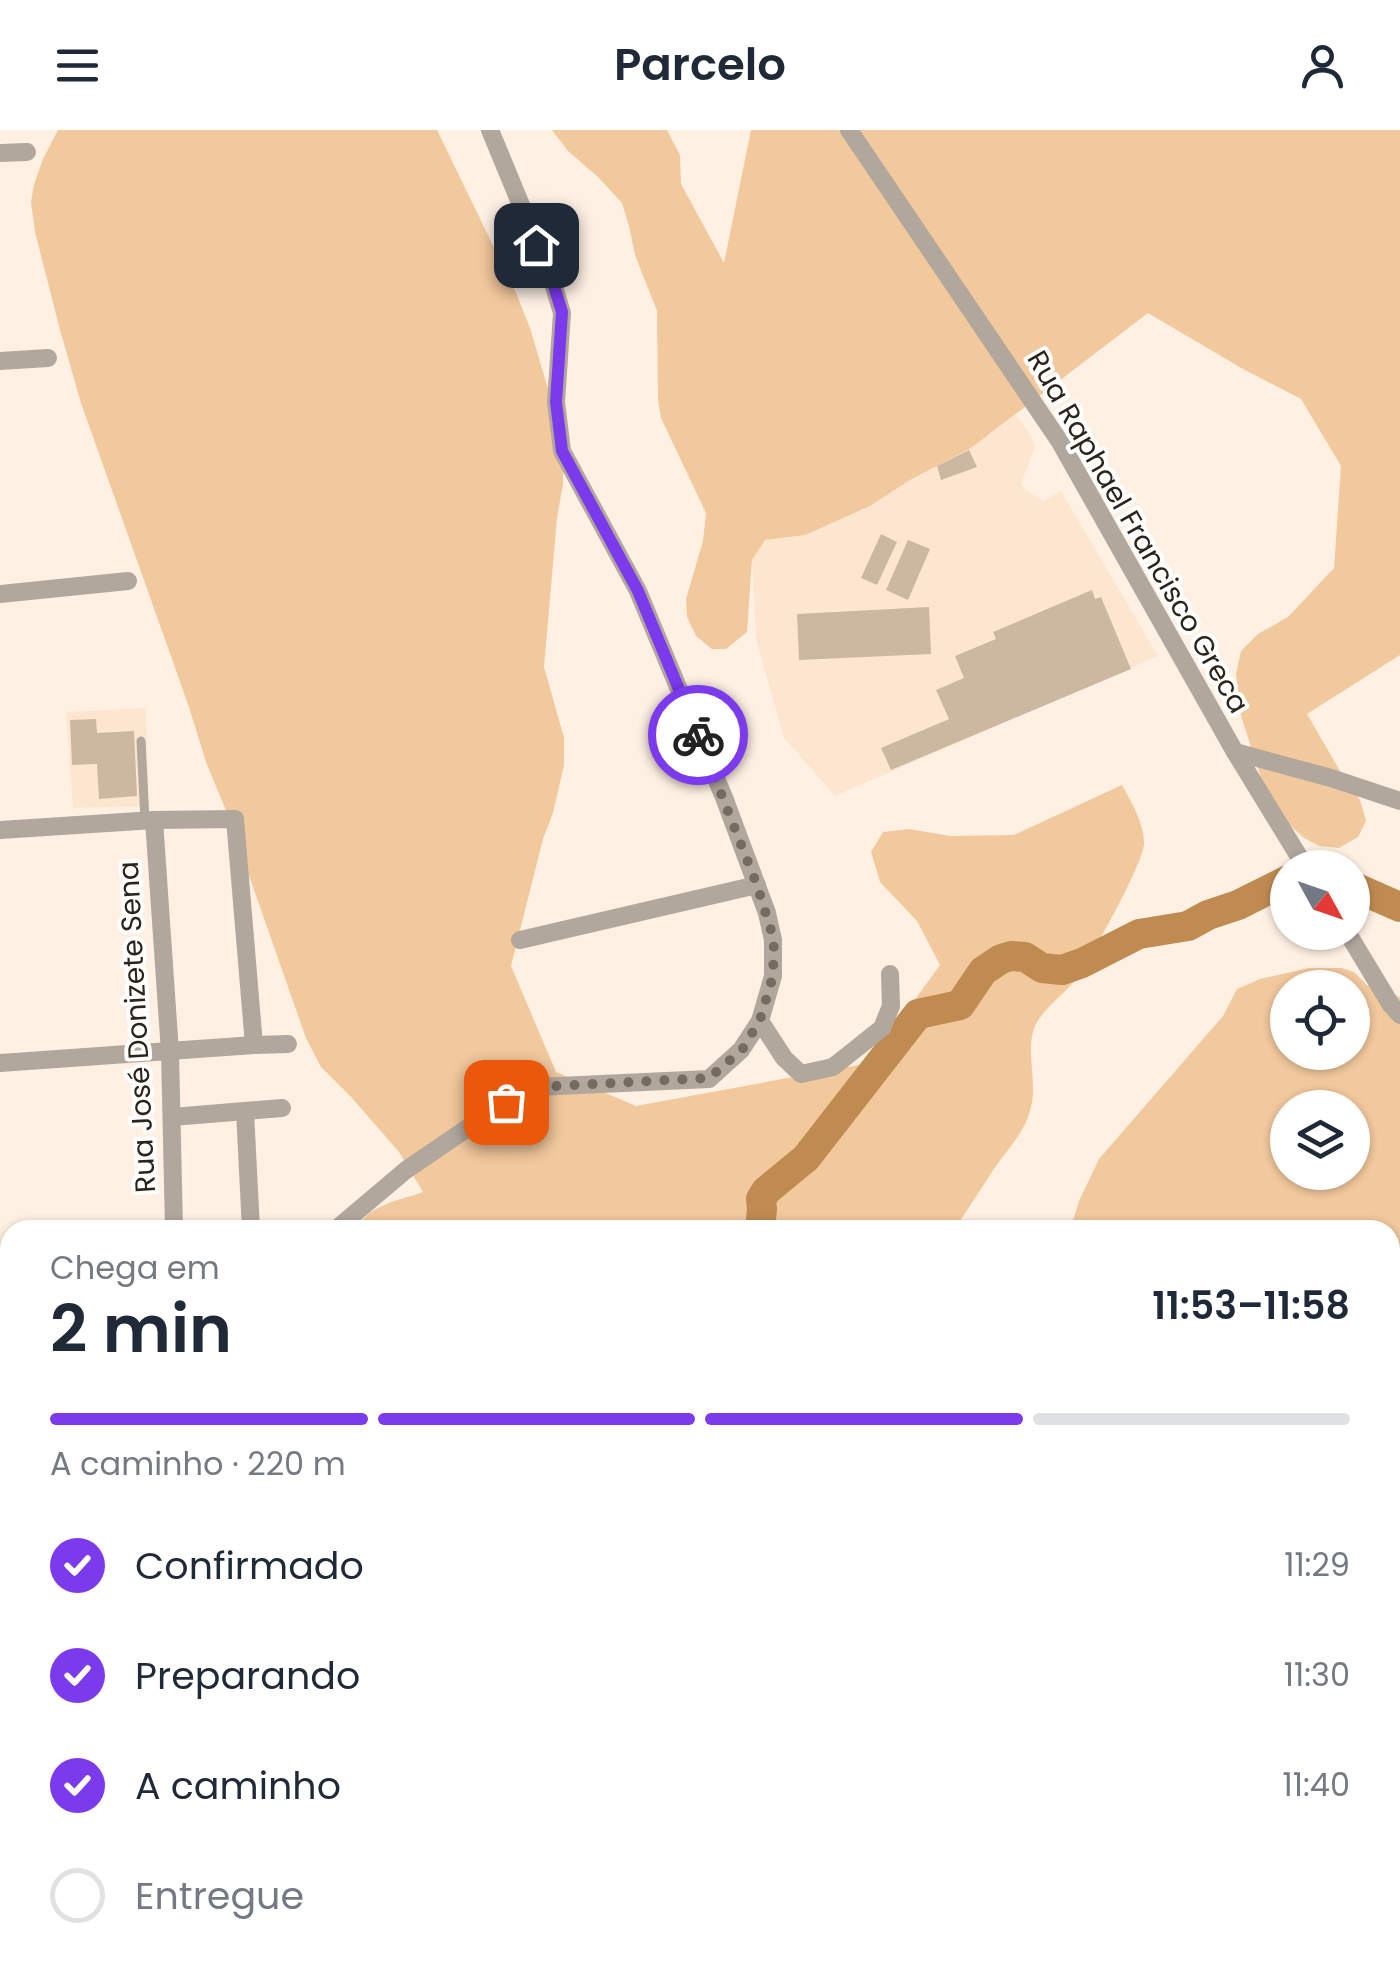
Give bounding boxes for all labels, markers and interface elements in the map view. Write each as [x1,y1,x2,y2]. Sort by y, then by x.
text: Parcelo [614,33,786,96]
icon: menu [50,38,105,93]
icon: person [1295,38,1350,93]
pin [494,203,579,288]
icon: home [509,218,564,273]
street label: Rua Raphael Francisco Greca [1018,344,1258,720]
courier [648,685,748,785]
icon: bike [671,708,726,763]
north arrow [1270,850,1370,950]
map controls [1270,850,1370,1190]
street label: Rua José Donizete Sena [109,860,165,1194]
button: locate [1270,970,1370,1070]
pin [464,1060,549,1145]
icon: bag [479,1075,534,1130]
button: layers [1270,1090,1370,1190]
text: Chega em [50,1245,220,1290]
text: 11:53–11:58 [1152,1279,1350,1332]
text: 2 min [50,1284,232,1375]
text: A caminho · 220 m [50,1441,346,1486]
icon: check [50,1538,105,1593]
text: Confirmado [135,1539,364,1592]
text: 11:29 [1284,1542,1350,1587]
icon: check [50,1648,105,1703]
text: Preparando [135,1649,360,1702]
text: 11:30 [1284,1652,1350,1697]
icon: check [50,1758,105,1813]
text: A caminho [135,1759,341,1812]
text: 11:40 [1282,1762,1350,1807]
text: Entregue [135,1869,304,1922]

